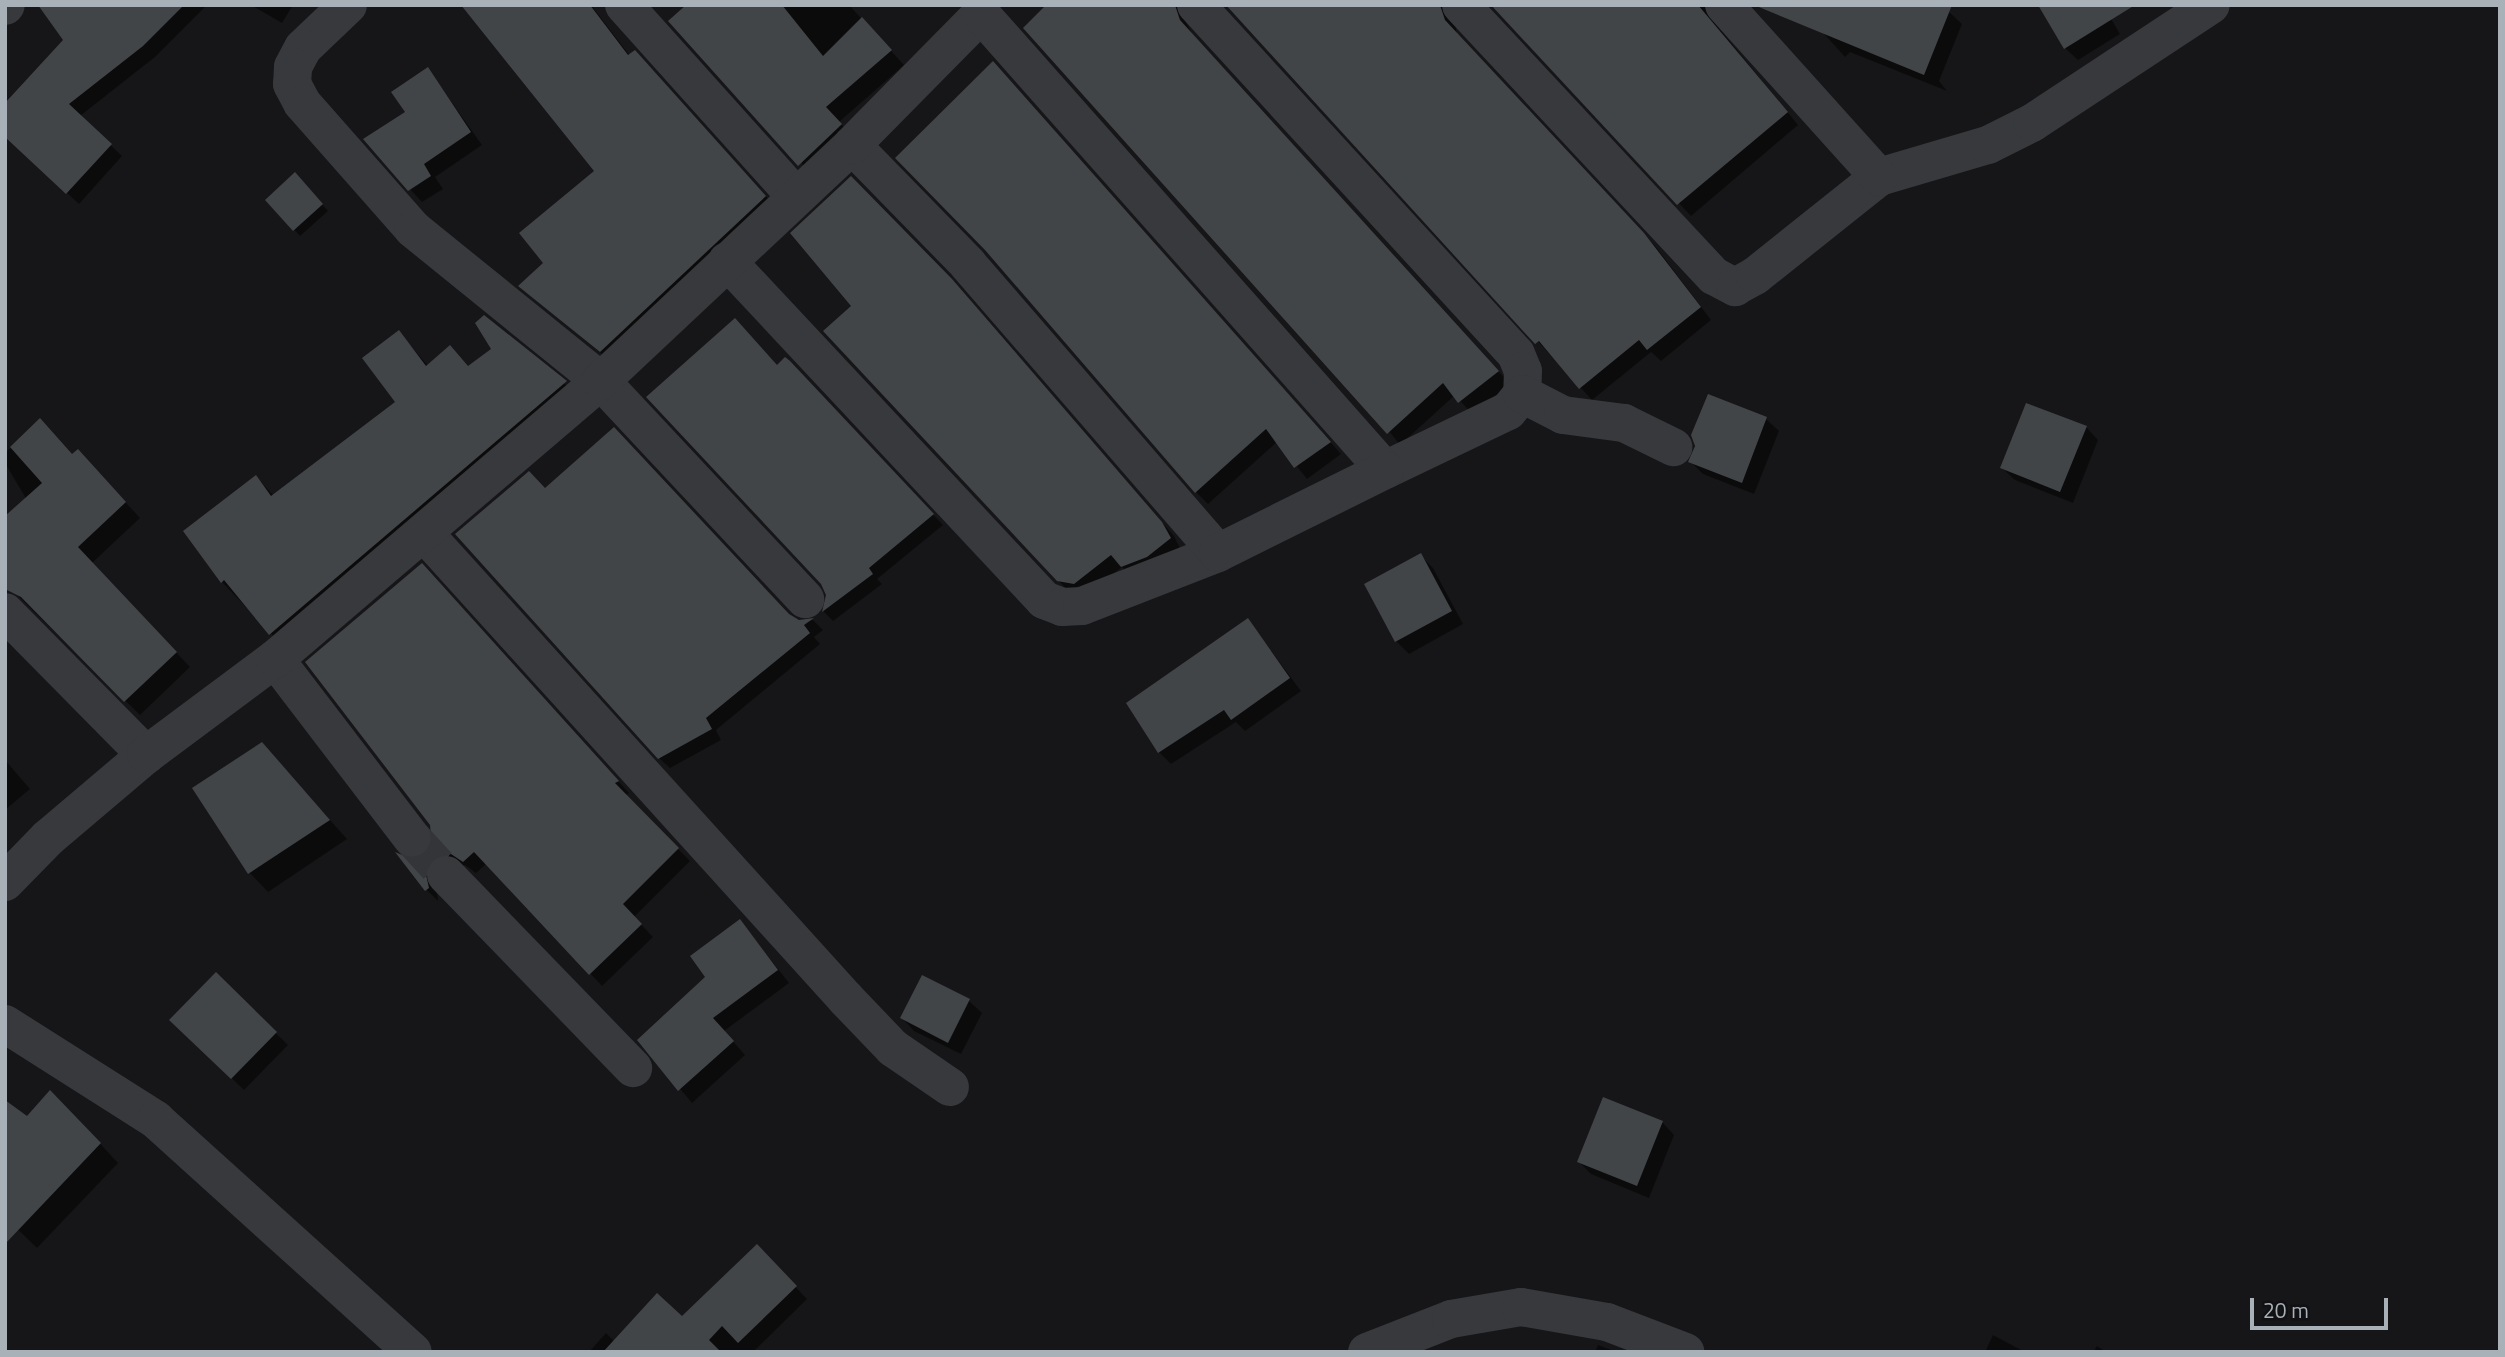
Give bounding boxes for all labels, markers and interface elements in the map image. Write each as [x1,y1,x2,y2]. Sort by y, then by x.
scale bar [2253,1284,2391,1328]
text: 20 m [2263,1294,2309,1326]

